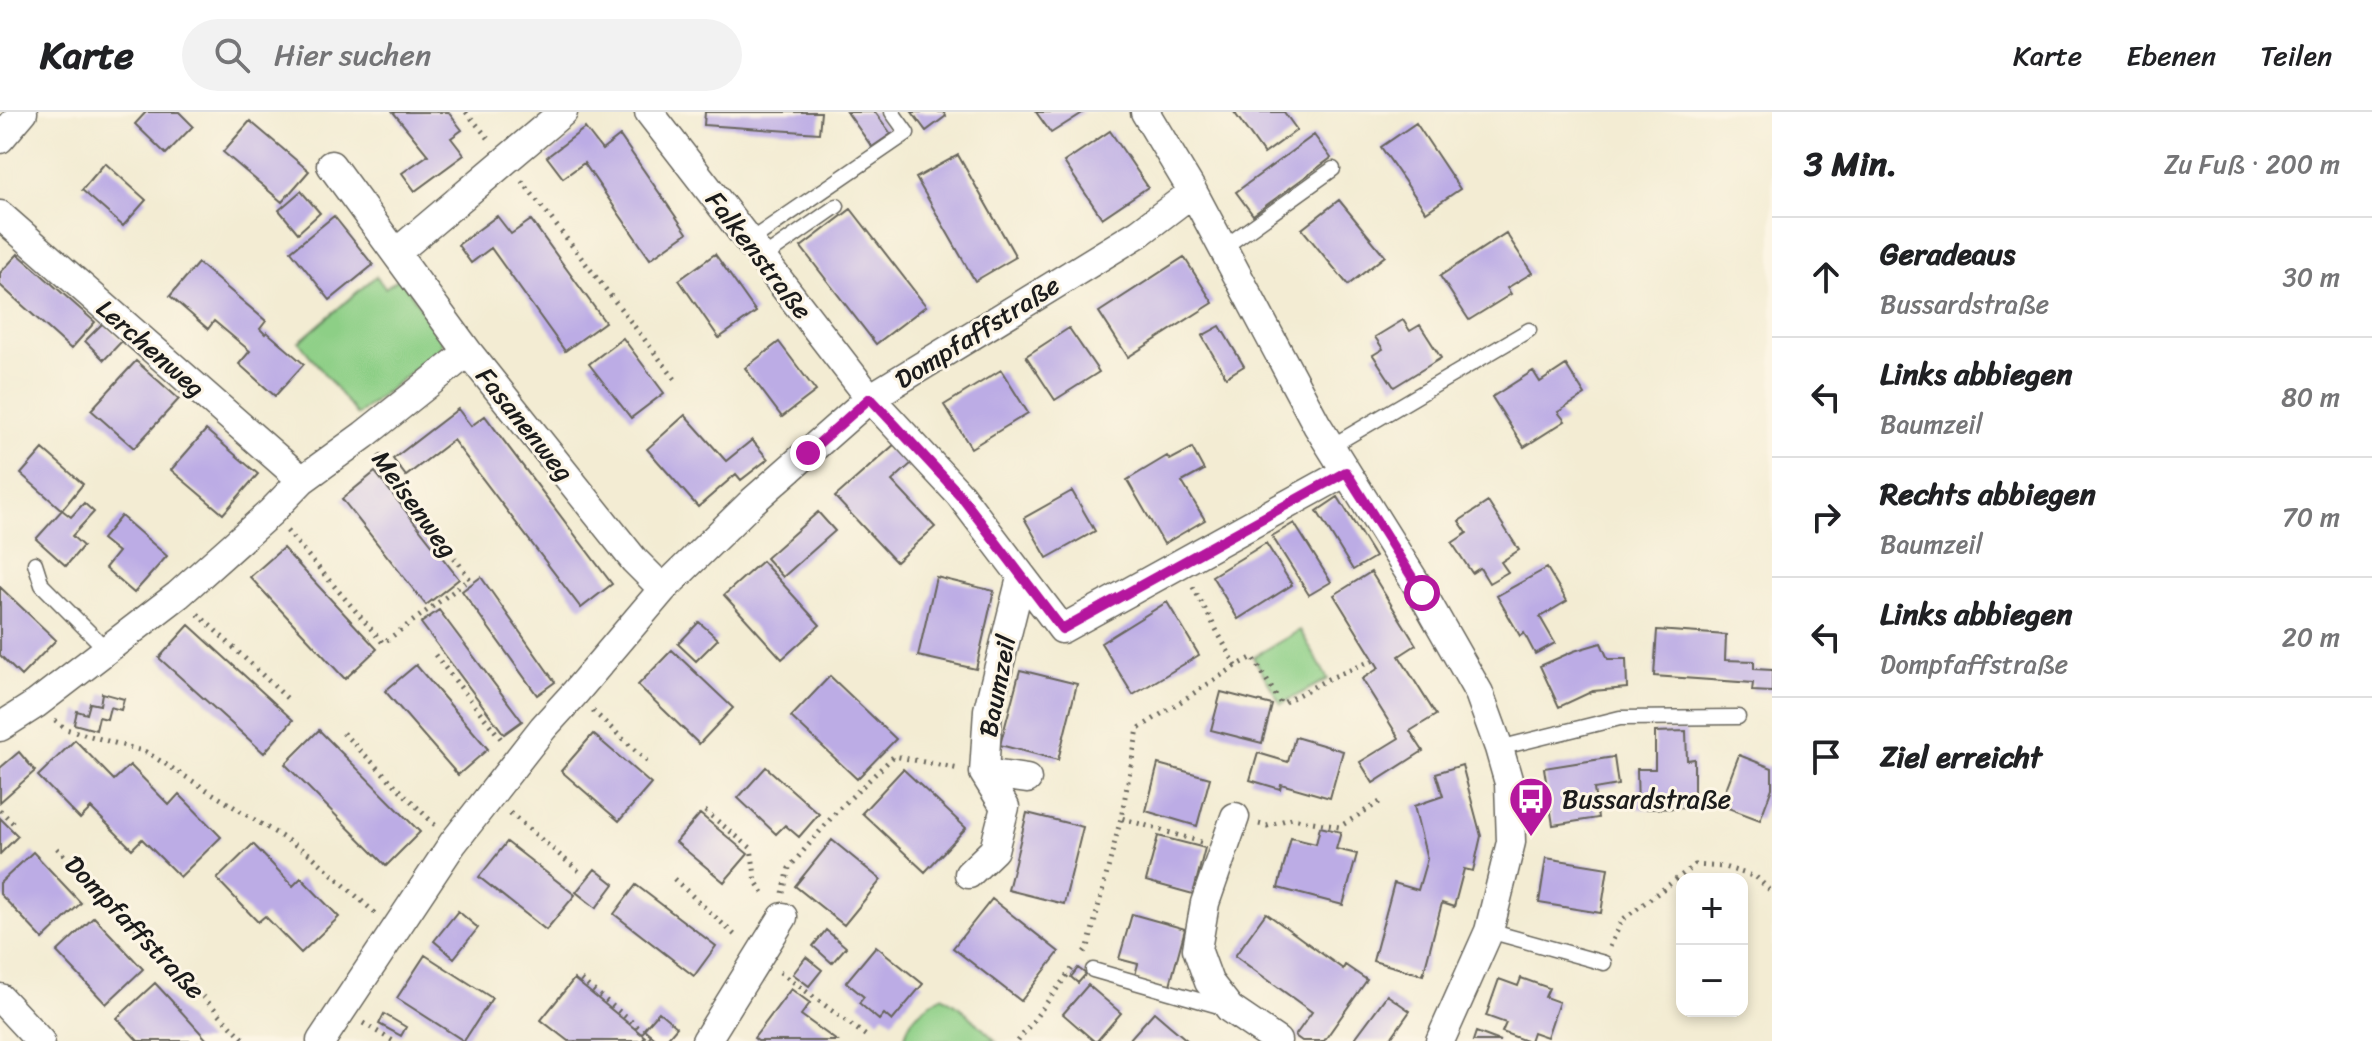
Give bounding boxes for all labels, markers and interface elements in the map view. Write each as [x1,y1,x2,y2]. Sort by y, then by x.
search box [182,19,742,91]
text: Karte [40,22,134,89]
text: Hier suchen [274,28,431,82]
text: Karte [2013,31,2082,80]
text: Ebenen [2126,31,2216,80]
text: Teilen [2260,31,2332,80]
icon: search [210,33,254,77]
text: 3 Min. [1804,134,1897,194]
text: Zu Fuß · 200 m [2164,141,2340,187]
street label: Falkenstraße [693,180,825,330]
text: Geradeaus [1880,227,2015,281]
text: 30 m [2283,254,2340,300]
icon: ahead [1804,255,1848,299]
street label: Dompfaffstraße [885,263,1069,401]
text: Bussardstraße [1880,281,2049,327]
street label: Lerchenweg [85,287,217,409]
text: Links abbiegen [1880,347,2072,401]
street label: Fasanenweg [464,356,586,492]
text: 80 m [2281,374,2340,420]
icon: left [1804,375,1848,419]
text: Baumzeil [1880,401,1983,447]
route end [790,435,826,471]
street label: Meisenweg [360,440,470,568]
text: Rechts abbiegen [1880,467,2096,521]
text: 70 m [2282,494,2340,540]
icon: right [1804,495,1848,539]
text: Baumzeil [1880,521,1983,567]
route start [1404,575,1440,611]
text: Links abbiegen [1880,587,2072,641]
text: 20 m [2282,614,2340,660]
icon: left [1804,615,1848,659]
street label: Baumzeil [965,631,1029,741]
text: Dompfaffstraße [1880,641,2068,687]
text: Ziel erreicht [1880,730,2042,784]
icon: arrive [1804,735,1848,779]
bus stop icon: Bussardstraße [1507,775,1555,838]
place label: Bussardstraße [1562,776,1731,822]
street label: Dompfaffstraße [53,843,217,1011]
map controls [1676,873,1748,1017]
button: + [1676,873,1748,945]
button: − [1676,945,1748,1017]

